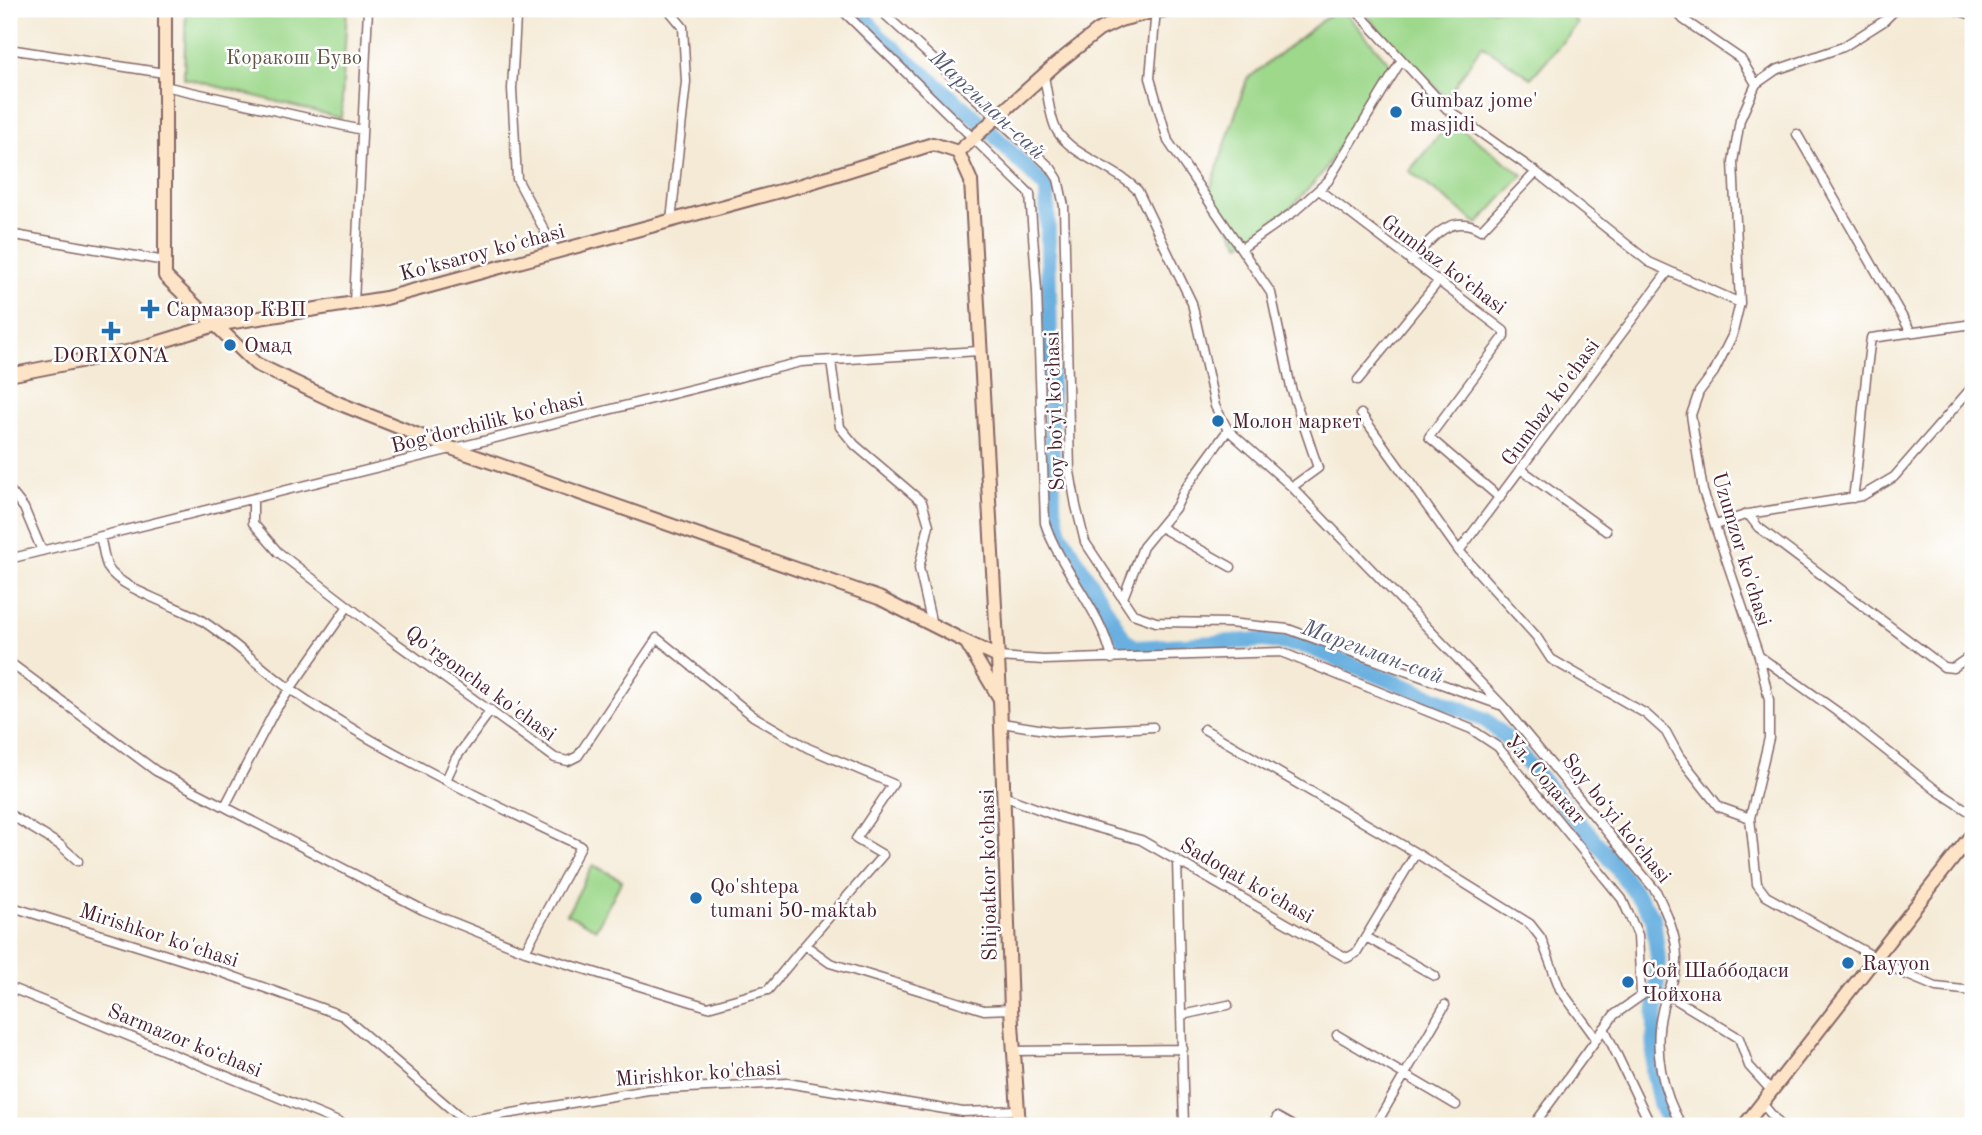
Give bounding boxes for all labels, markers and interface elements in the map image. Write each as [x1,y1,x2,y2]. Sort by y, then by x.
water label: Маргилан-сай [923,45,1049,165]
park label: Коракош Буво [226,48,362,69]
place label: Gumbaz jome' masjidi [1410,91,1538,136]
marker: Gumbaz jome' masjidi [1388,104,1404,120]
street label: Gumbaz koʻchasi [1377,212,1510,319]
street label: Ko'ksaroy ko'chasi [398,221,567,286]
marker: Сармазор КВП [140,299,160,319]
place label: Сармазор КВП [166,300,306,321]
marker: DORIXONA [103,323,119,339]
street label: Soy boʻyi koʻchasi [1042,331,1069,491]
street label: Gumbaz ko'chasi [1498,335,1604,470]
place label: Омад [244,336,292,357]
marker: Омад [222,337,238,353]
place label: DORIXONA [53,346,169,367]
street label: Bog'dorchilik ko'chasi [389,389,586,458]
place label: Молон маркет [1232,412,1362,433]
marker: Молон маркет [1210,413,1226,429]
street label: Uzumzor ko'chasi [1707,470,1774,629]
water label: Маргилан-сай [1297,616,1447,690]
street label: Qo'rgoncha ko'chasi [401,623,559,746]
street label: Ул. Содакат [1501,731,1589,829]
street label: Soy boʻyi koʻchasi [1557,750,1674,888]
street label: Shijoatkor koʻchasi [977,789,1001,961]
street label: Sadoqat koʻchasi [1176,835,1317,928]
place label: Qo'shtepa tumani 50-maktab [710,877,877,922]
marker: Qo'shtepa tumani 50-maktab [688,890,704,906]
street label: Mirishkor ko'chasi [76,901,241,972]
place label: Rayyon [1862,954,1930,975]
marker: Rayyon [1840,955,1856,971]
place label: Сой Шаббодаси Чойхона [1642,961,1789,1006]
marker: Сой Шаббодаси Чойхона [1620,974,1636,990]
street label: Sarmazor koʻchasi [104,1001,265,1082]
street label: Mirishkor ko'chasi [615,1058,782,1091]

